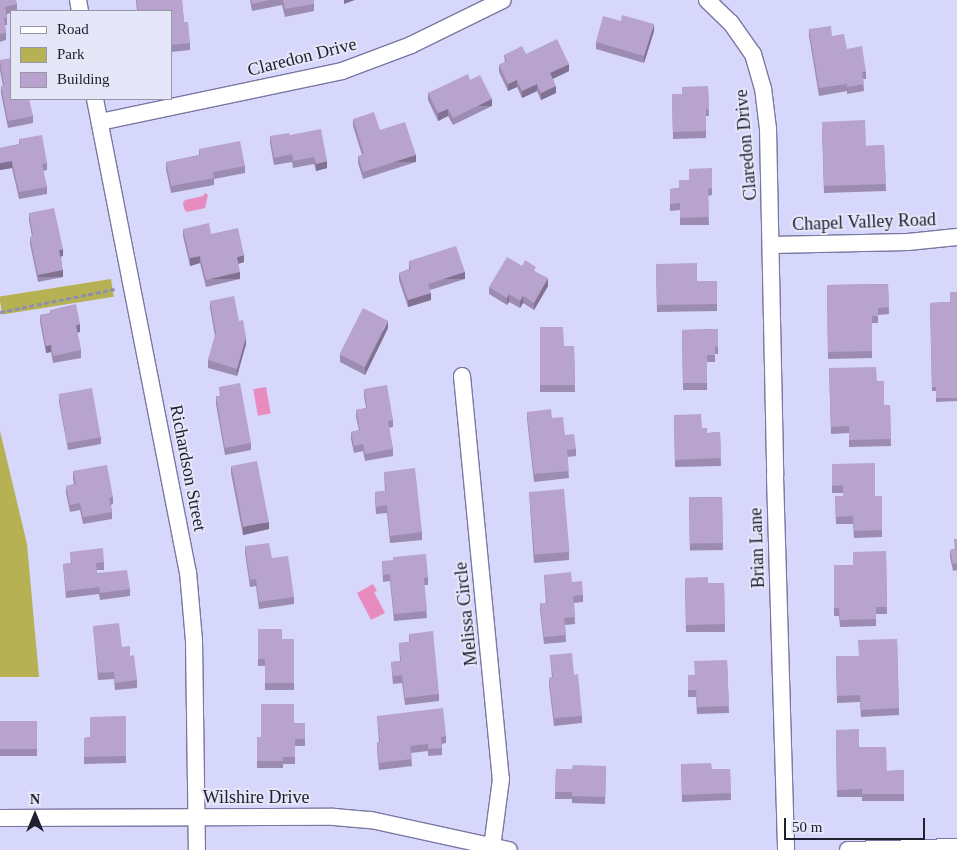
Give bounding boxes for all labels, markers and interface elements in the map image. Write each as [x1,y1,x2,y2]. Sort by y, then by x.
legend [10,10,172,100]
text: Road [57,21,89,37]
street label: Claredon Drive [245,33,359,81]
text: Park [57,46,85,62]
text: Building [57,71,110,87]
street label: Claredon Drive [730,89,762,201]
street label: Chapel Valley Road [792,209,936,235]
street label: Richardson Street [165,403,211,533]
street label: Brian Lane [745,507,769,589]
street label: Melissa Circle [450,561,482,667]
street label: Wilshire Drive [203,786,309,808]
north arrow [10,790,60,840]
text: N [30,792,40,807]
scale bar [787,808,928,840]
text: 50 m [792,819,822,835]

